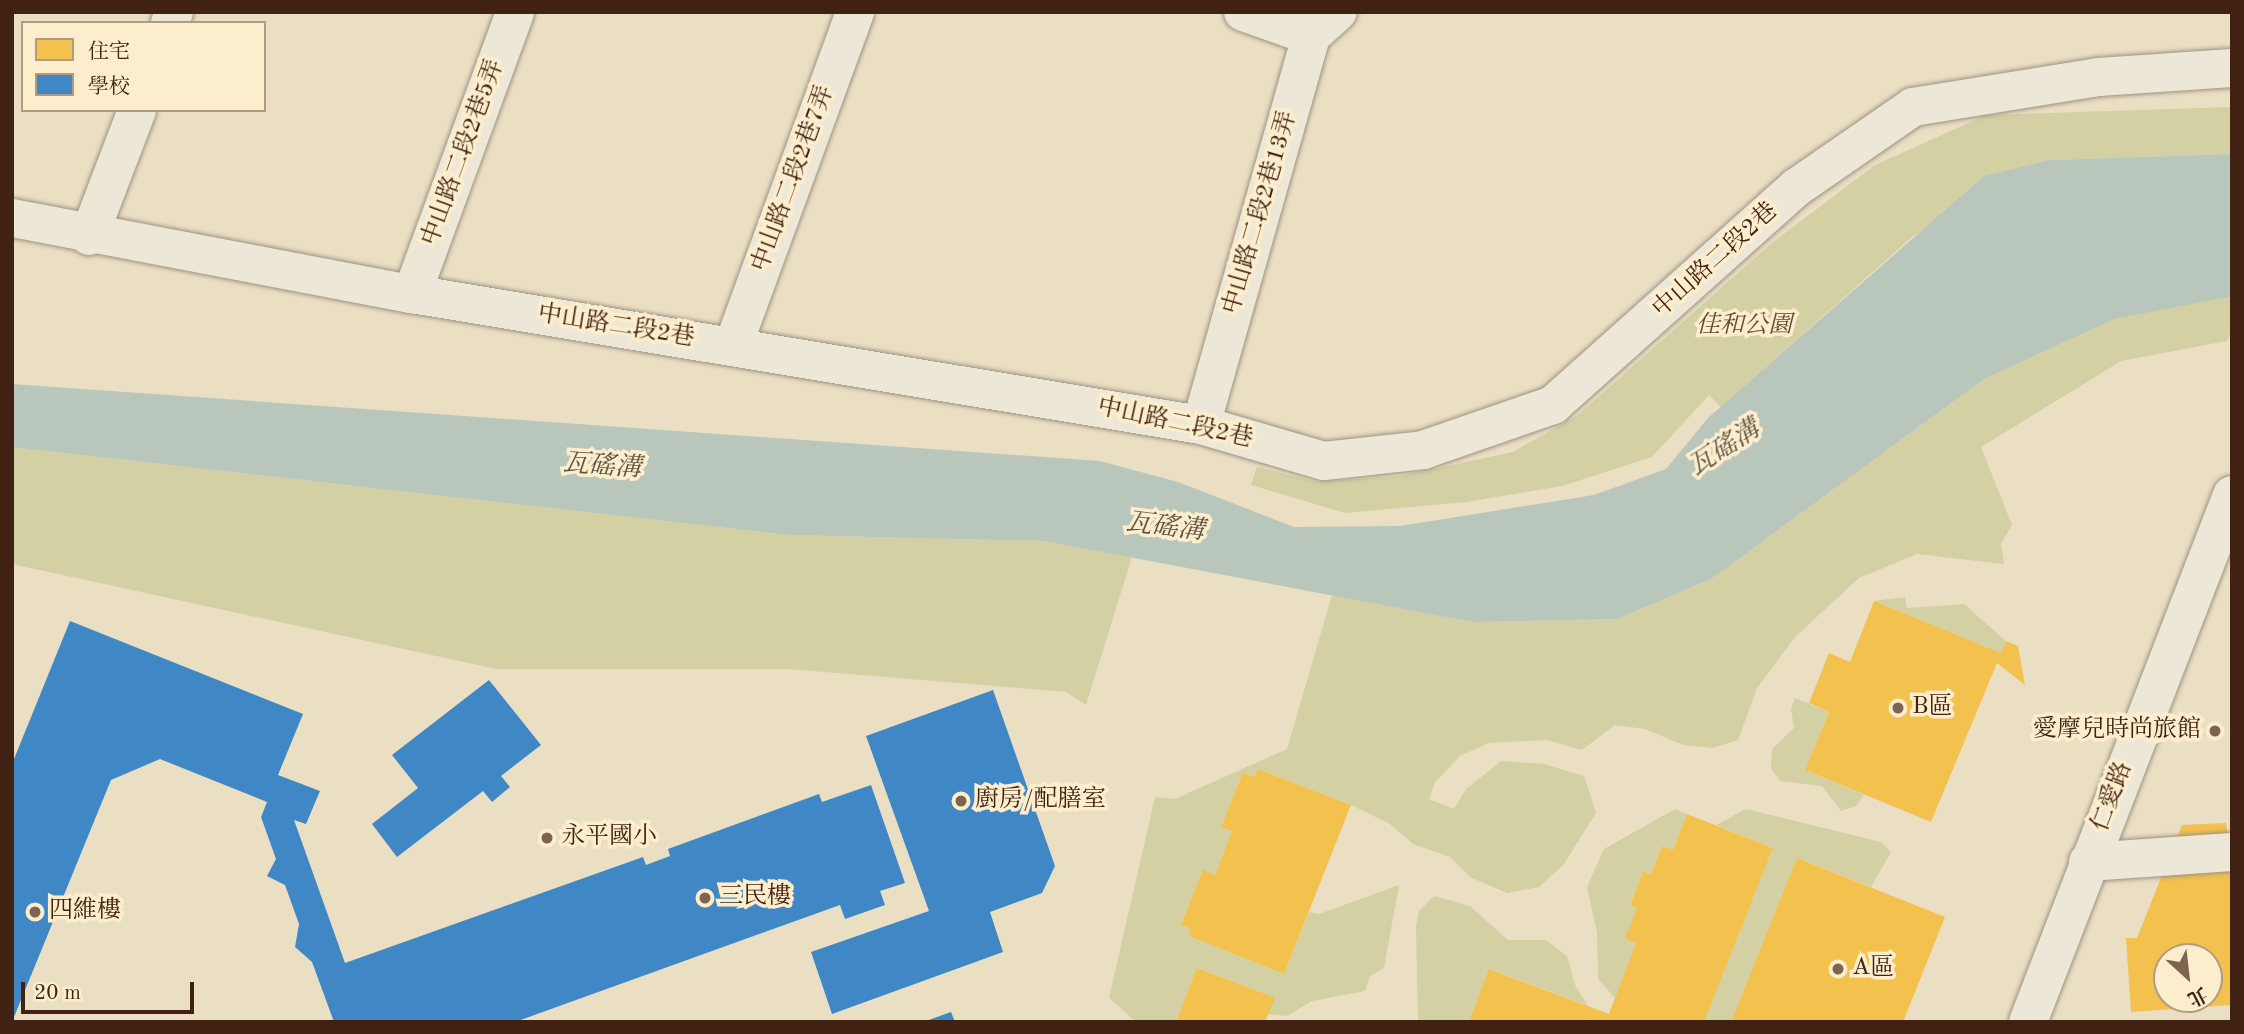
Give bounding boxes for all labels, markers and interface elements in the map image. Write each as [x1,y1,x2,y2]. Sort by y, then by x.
legend [21,21,266,112]
text: 住宅 [88,42,130,63]
street label: 中山路二段2巷5弄 [417,56,511,250]
text: 學校 [88,77,130,98]
street label: 中山路二段2巷7弄 [747,82,841,276]
street label: 中山路二段2巷13弄 [1218,108,1304,318]
street label: 中山路二段2巷 [1648,197,1784,325]
street label: 中山路二段2巷 [536,300,696,354]
park label: 佳和公園 [1696,313,1792,341]
street label: 中山路二段2巷 [1095,393,1255,455]
water label: 瓦磘溝 [1684,415,1766,483]
water label: 瓦磘溝 [562,449,642,485]
water label: 瓦磘溝 [1124,508,1206,548]
place label: B區 [1912,694,1953,722]
marker: B區 [1890,700,1906,716]
place label: 愛摩兒時尚旅館 [2033,717,2201,745]
marker: 愛摩兒時尚旅館 [2207,723,2223,739]
street label: 仁愛路 [2087,758,2139,836]
place label: 廚房/配膳室 [975,787,1106,815]
marker: 廚房/配膳室 [953,793,969,809]
place label: 永平國小 [561,824,657,852]
marker: 永平國小 [539,830,555,846]
place label: 三民樓 [719,884,791,912]
marker: 三民樓 [697,890,713,906]
place label: 四維樓 [49,898,121,926]
marker: 四維樓 [27,904,43,920]
north arrow [2153,943,2223,1013]
place label: A區 [1852,955,1894,983]
marker: A區 [1830,961,1846,977]
scale bar [24,968,198,1012]
text: 20 m [34,983,81,1004]
text: 北 [2184,983,2210,1008]

